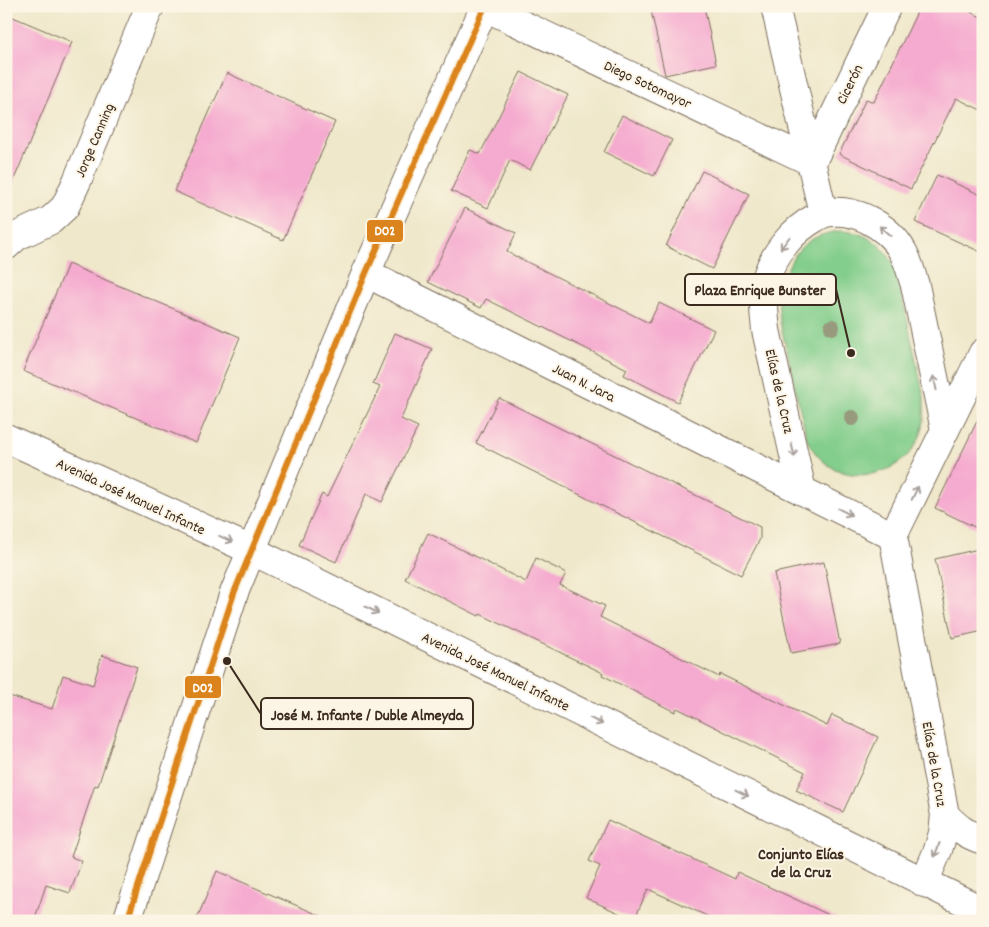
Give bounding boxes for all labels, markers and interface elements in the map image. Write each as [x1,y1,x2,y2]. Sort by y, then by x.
street label: Diego Sotomayor [599,56,695,116]
street label: Cicerón [832,61,870,109]
street label: Jorge Canning [70,100,121,181]
line badge: D02 [366,219,404,243]
text: D02 [375,222,395,242]
one-way arrow [879,226,892,237]
one-way arrow [780,236,791,249]
callout: Plaza Enrique Bunster [685,274,836,305]
text: Plaza Enrique Bunster [694,280,827,303]
street label: Elías de la Cruz [758,347,799,436]
street label: Juan N. Jara [548,359,619,409]
one-way arrow [930,375,939,391]
one-way arrow [789,442,798,458]
street label: Avenida José Manuel Infante [52,454,209,542]
one-way arrow [910,485,920,500]
one-way arrow [838,508,853,518]
one-way arrow [218,535,233,545]
one-way arrow [364,606,379,615]
street label: Avenida José Manuel Infante [417,627,573,718]
line badge: D02 [184,675,222,699]
text: D02 [193,679,213,699]
callout: José M. Infante / Duble Almeyda [261,698,473,729]
text: José M. Infante / Duble Almeyda [271,705,465,728]
one-way arrow [588,716,603,726]
street label: Elías de la Cruz [915,720,951,809]
one-way arrow [734,788,749,798]
one-way arrow [932,842,941,857]
district label: Conjunto Elías de la Cruz [758,844,844,885]

